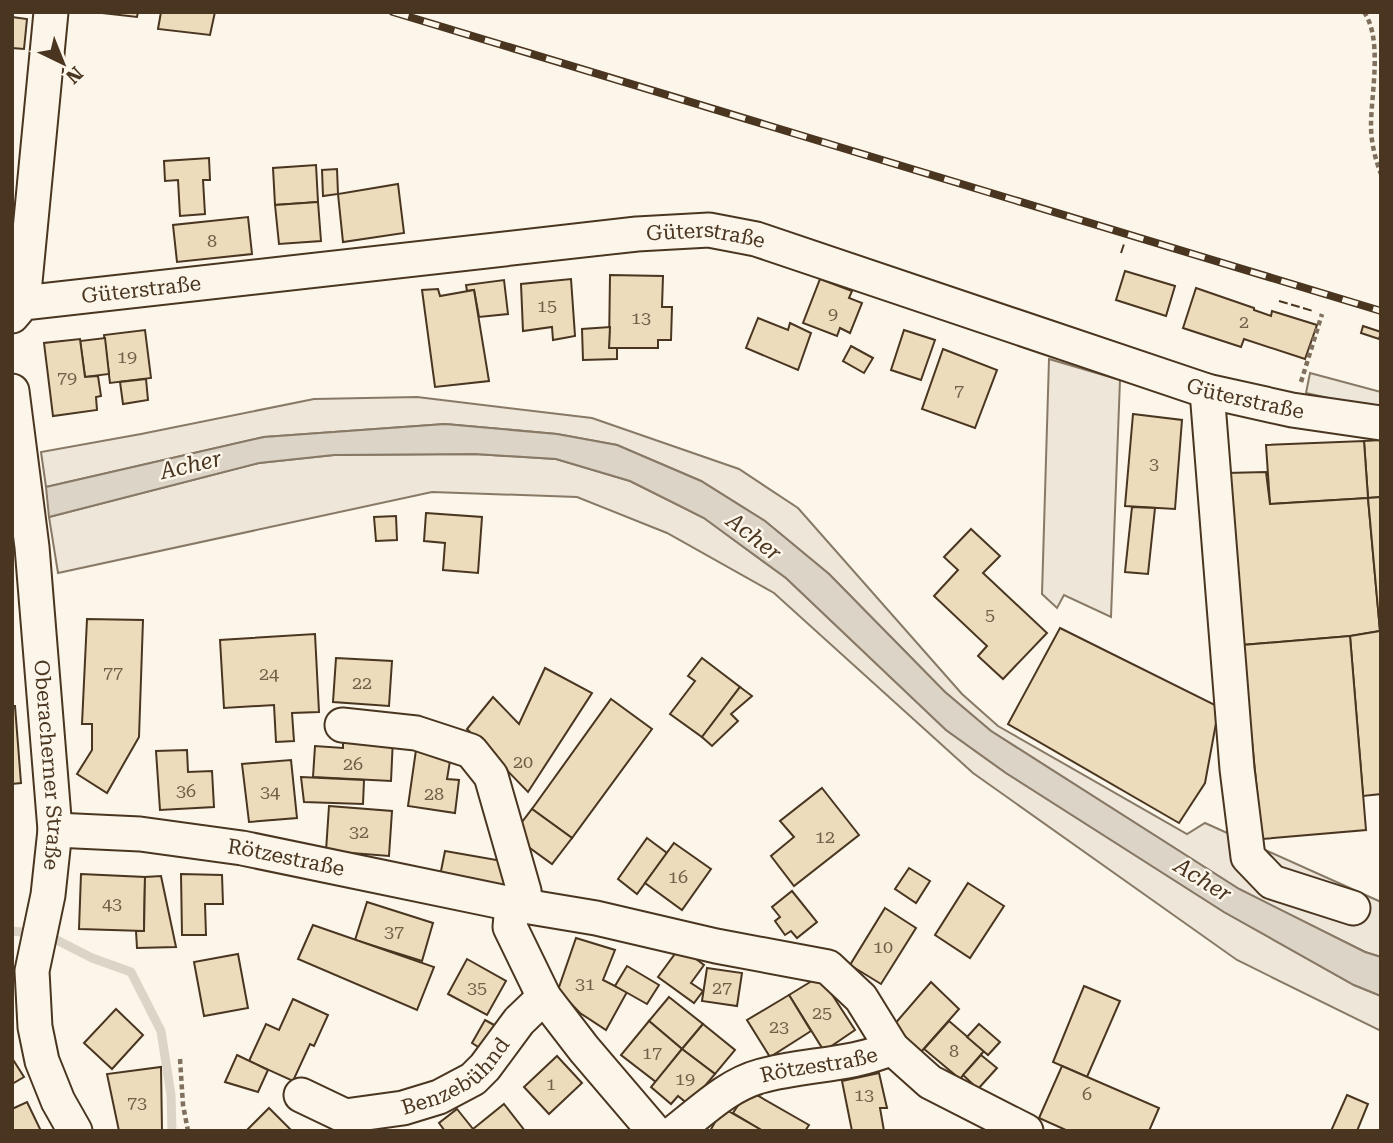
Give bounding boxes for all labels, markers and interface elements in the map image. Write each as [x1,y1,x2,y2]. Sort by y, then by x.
north arrow [28,28,98,98]
text: N [61,62,87,89]
street label: Güterstraße [645,218,769,253]
house number: 8 [207,230,217,251]
street label: Güterstraße [80,271,202,308]
house number: 15 [537,295,557,316]
house number: 9 [828,303,838,324]
house number: 13 [631,307,651,328]
house number: 2 [1239,311,1249,332]
house number: 19 [117,346,137,367]
house number: 79 [57,367,77,388]
street label: Güterstraße [1183,373,1306,424]
house number: 7 [954,380,964,401]
water label: Acher [156,445,225,486]
house number: 3 [1149,453,1159,474]
water label: Acher [720,506,787,567]
house number: 5 [985,604,995,625]
street label: Oberacherner Straße [29,659,67,871]
house number: 77 [103,662,123,683]
house number: 24 [259,663,279,684]
house number: 22 [352,672,372,693]
house number: 20 [513,751,533,772]
house number: 26 [343,753,363,774]
house number: 36 [176,780,196,801]
house number: 34 [260,781,280,802]
house number: 28 [424,783,444,804]
house number: 32 [349,821,369,842]
house number: 12 [815,826,835,847]
street label: Rötzestraße [226,834,347,881]
water label: Acher [1168,851,1237,908]
house number: 16 [668,866,688,887]
house number: 43 [102,893,122,914]
house number: 37 [384,921,404,942]
house number: 10 [873,936,893,957]
house number: 31 [575,973,595,994]
house number: 35 [467,977,487,998]
house number: 27 [712,977,732,998]
house number: 25 [812,1002,832,1023]
house number: 23 [769,1016,789,1037]
street label: Benzebühnd [398,1033,515,1120]
house number: 8 [949,1040,959,1061]
house number: 17 [642,1042,662,1063]
street label: Rötzestraße [758,1042,881,1088]
house number: 19 [675,1068,695,1089]
house number: 1 [546,1073,556,1094]
house number: 6 [1082,1083,1092,1104]
house number: 13 [854,1084,874,1105]
house number: 73 [127,1092,147,1113]

